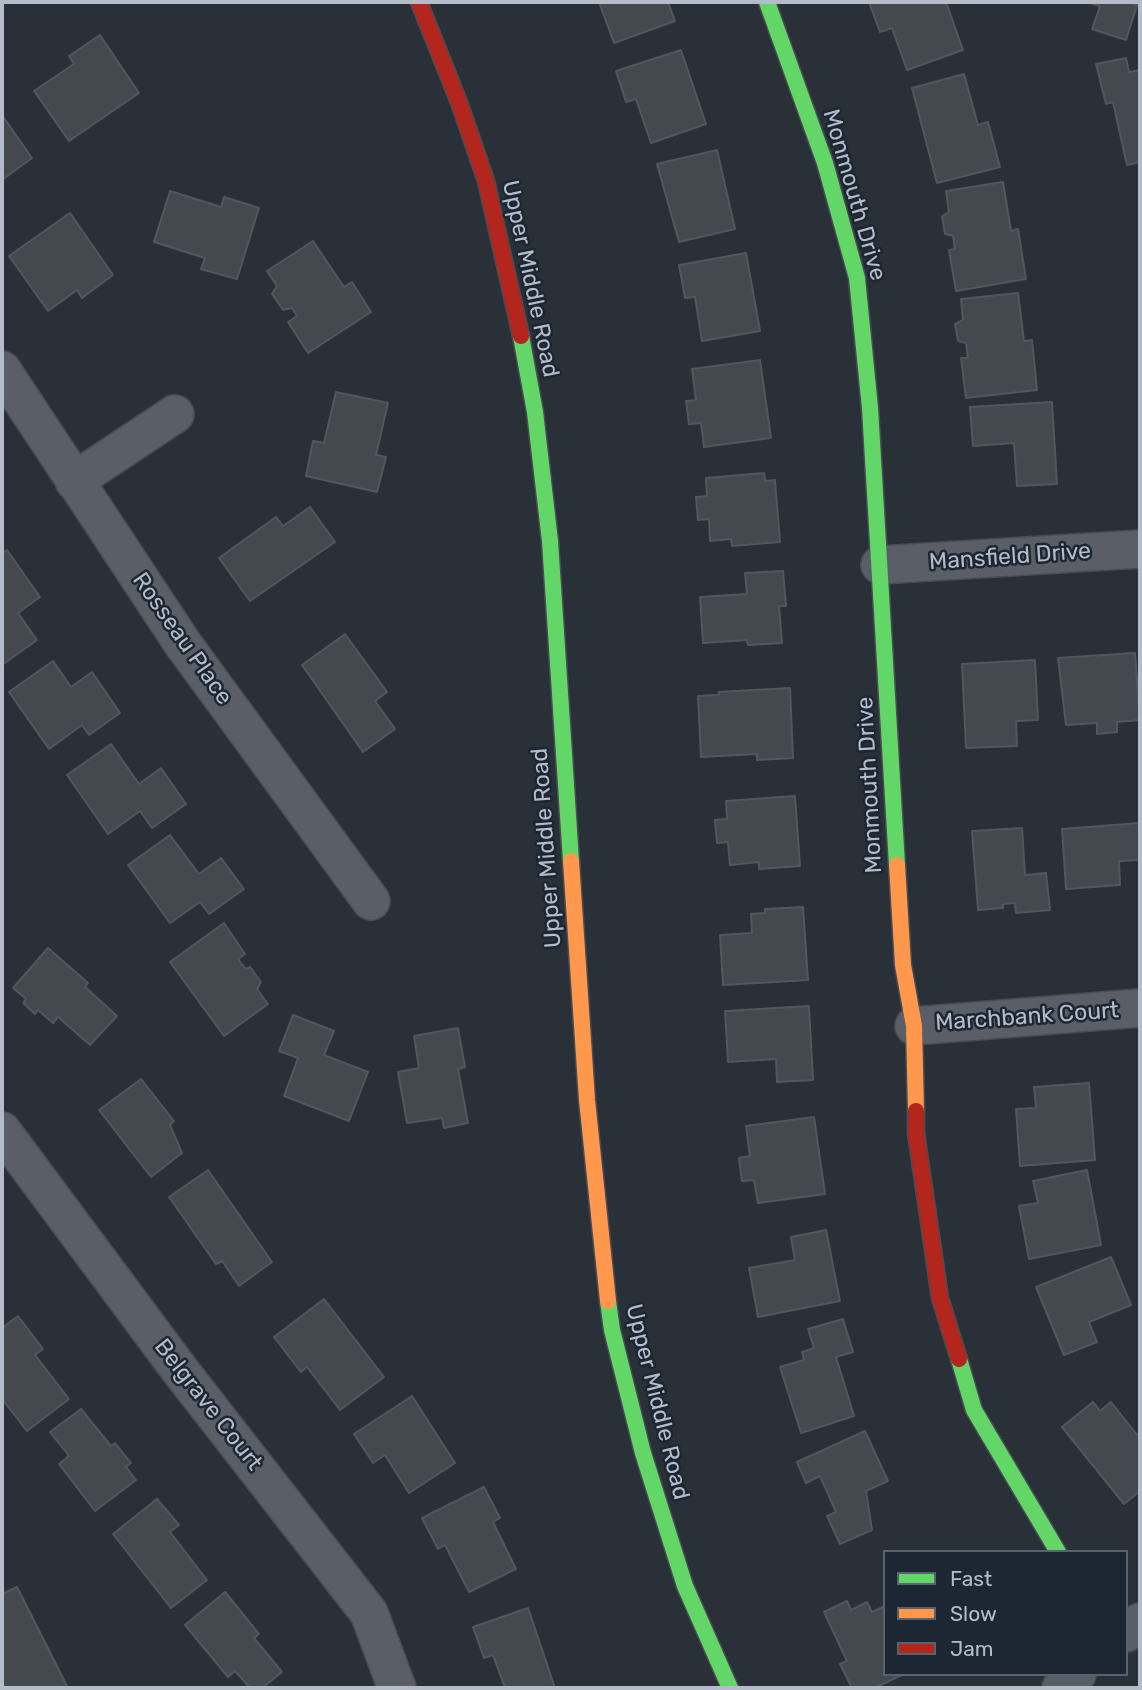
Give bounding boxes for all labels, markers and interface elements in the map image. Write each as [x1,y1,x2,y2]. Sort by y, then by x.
street label: Monmouth Drive [816,106,892,284]
street label: Upper Middle Road [496,178,564,380]
street label: Mansfield Drive [928,538,1092,576]
street label: Rosseau Place [126,567,238,711]
street label: Monmouth Drive [852,696,888,874]
street label: Upper Middle Road [526,747,568,949]
street label: Marchbank Court [934,997,1120,1037]
street label: Upper Middle Road [619,1301,695,1503]
street label: Belgrave Court [148,1334,268,1476]
legend [883,1550,1128,1676]
text: Fast [950,1566,992,1591]
text: Slow [950,1601,997,1626]
text: Jam [950,1636,994,1661]

